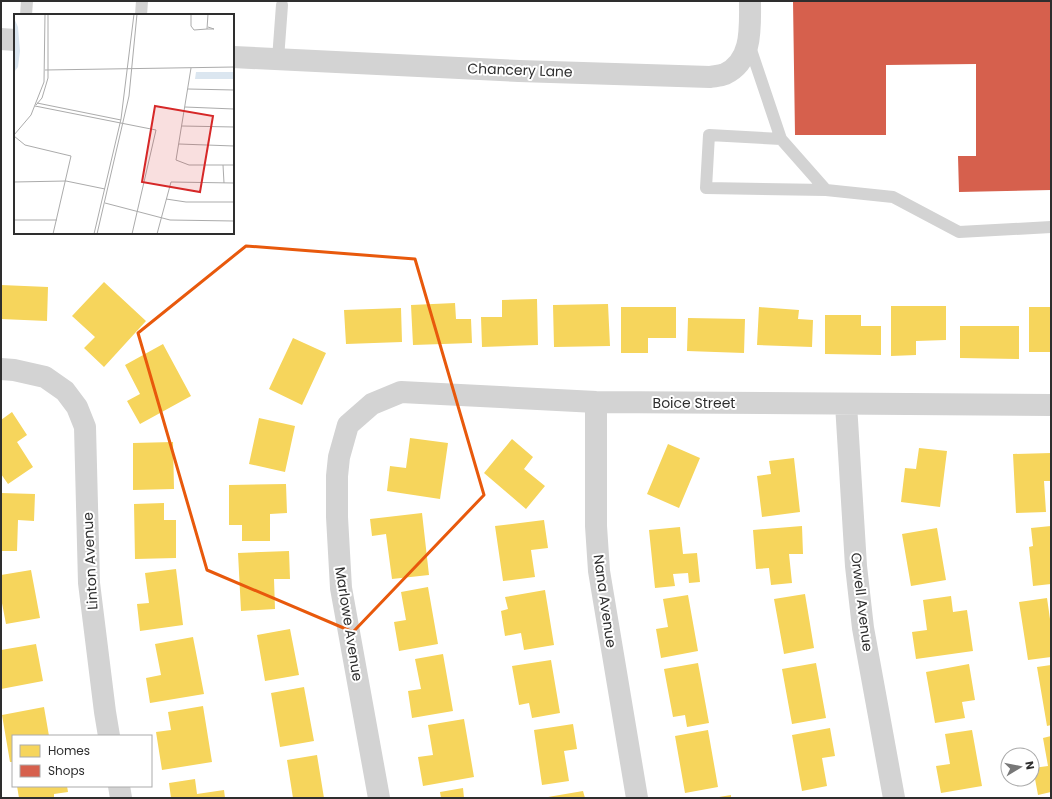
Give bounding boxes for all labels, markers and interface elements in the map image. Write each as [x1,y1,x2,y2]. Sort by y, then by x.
inset map [14,14,234,234]
street label: Chancery Lane [467,58,573,82]
street label: Boice Street [653,393,735,413]
street label: Linton Avenue [77,511,103,610]
street label: Orwell Avenue [846,551,878,653]
street label: Nana Avenue [589,553,621,649]
street label: Marlowe Avenue [330,565,368,683]
legend [12,735,152,787]
text: Homes [48,742,90,759]
north arrow [1000,747,1040,787]
text: N [1021,760,1038,771]
text: Shops [48,762,85,779]

